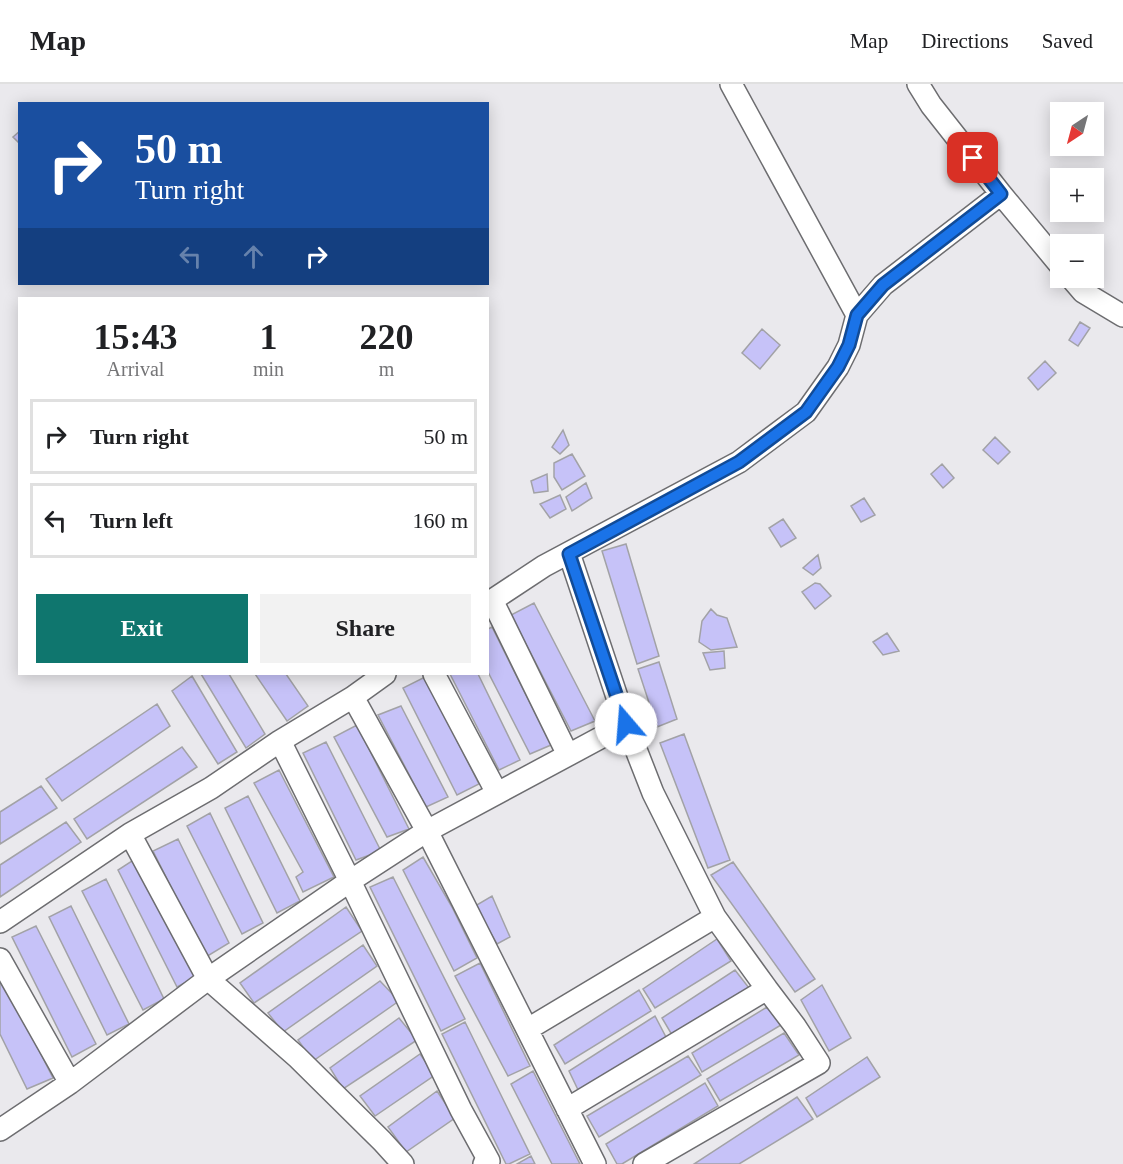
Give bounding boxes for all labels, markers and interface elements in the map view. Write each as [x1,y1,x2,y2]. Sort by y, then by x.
text: Map [30,25,86,56]
text: Map [850,29,888,53]
text: Directions [921,29,1009,53]
text: Saved [1042,29,1093,53]
north arrow [1050,102,1104,156]
map controls [1050,102,1104,288]
icon: right [36,126,114,204]
text: 50 m [135,126,223,172]
pin [947,132,998,183]
icon: arrive [956,141,989,174]
button: + [1050,168,1104,222]
text: Turn right [135,175,244,205]
button: − [1050,234,1104,288]
icon: left [174,240,207,273]
icon: ahead [237,240,270,273]
icon: right [300,240,333,273]
text: 15:43 [93,317,177,357]
text: 1 [260,317,278,357]
text: 220 [360,317,414,357]
text: Arrival [107,358,164,380]
text: min [253,358,284,380]
text: m [379,358,394,380]
icon: right [39,420,72,453]
text: Turn right [90,424,189,449]
text: 50 m [423,424,468,449]
icon: left [39,504,72,537]
text: Turn left [90,508,173,533]
text: 160 m [412,508,468,533]
button: Exit [36,594,248,663]
button: Share [260,594,471,663]
position arrow [594,692,658,756]

